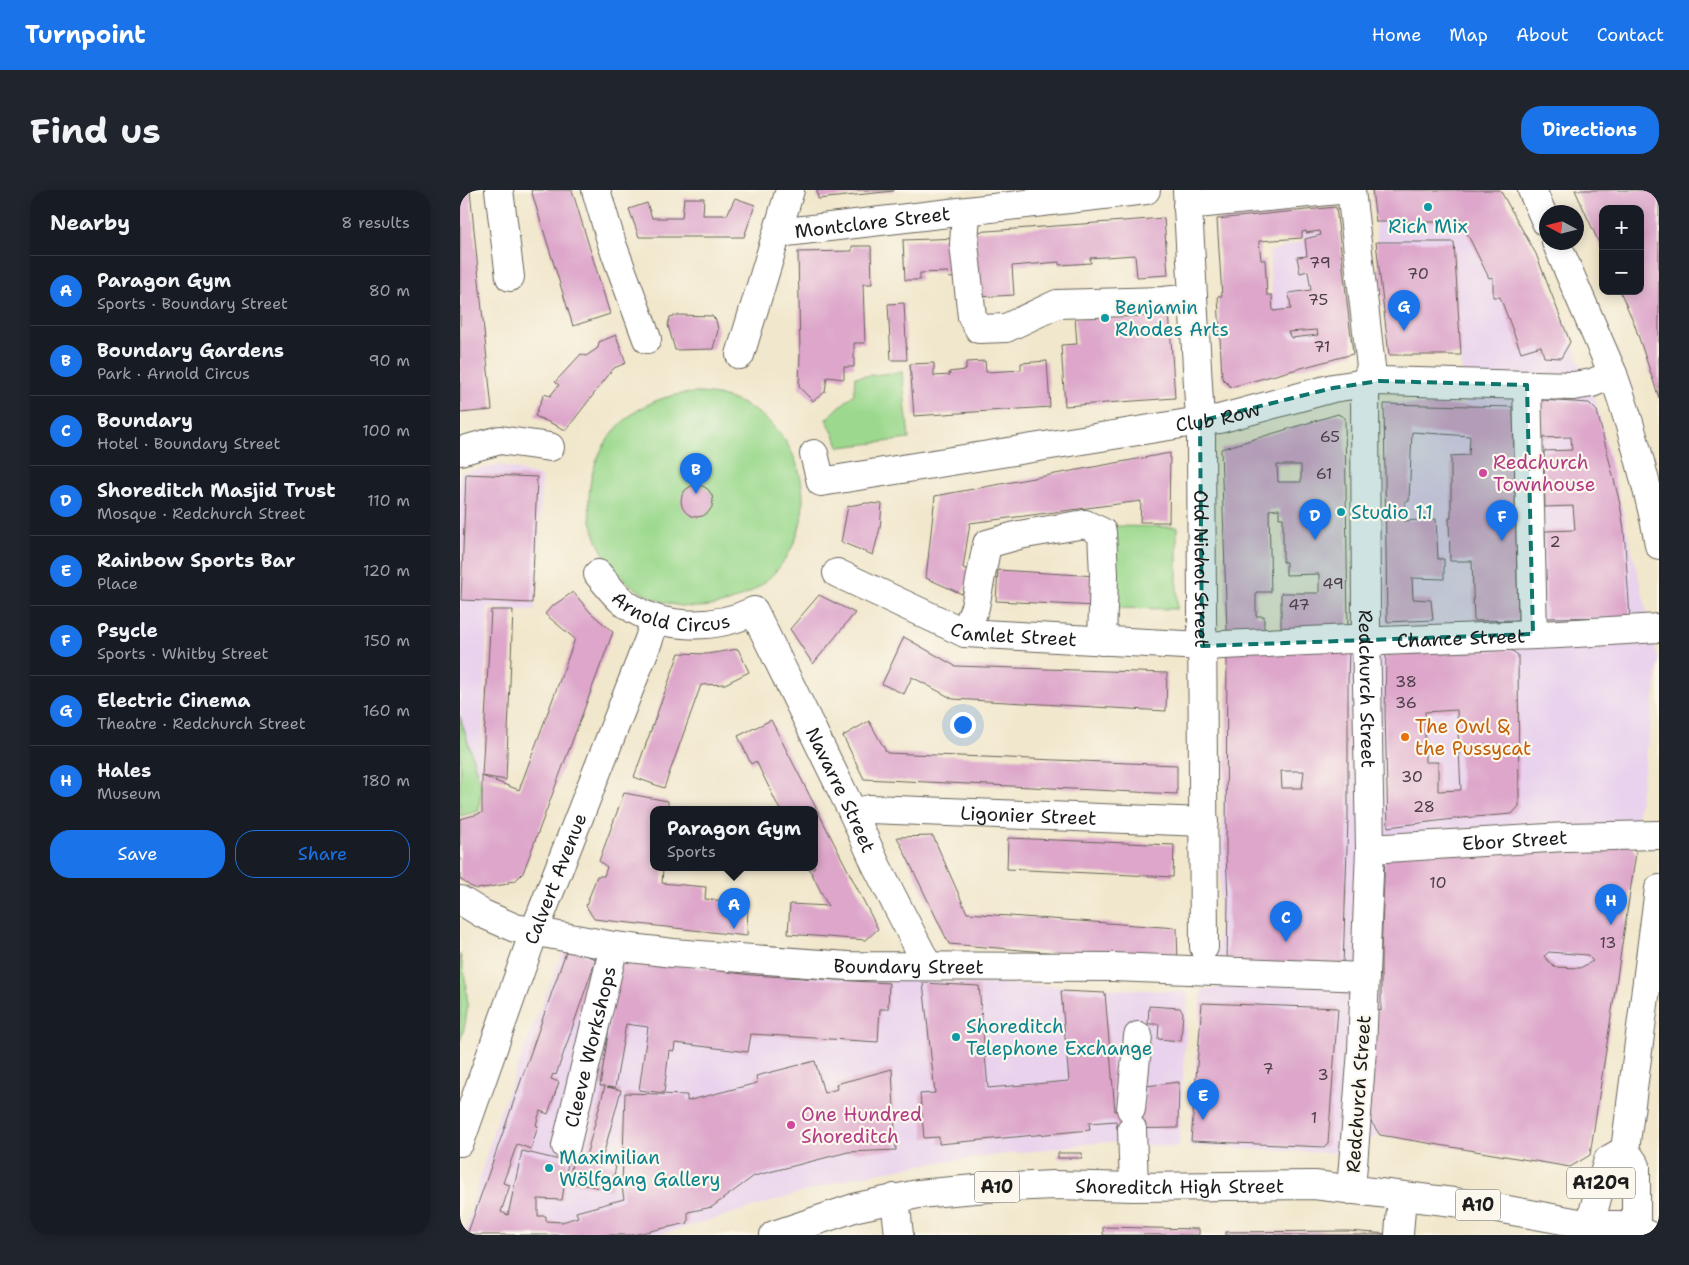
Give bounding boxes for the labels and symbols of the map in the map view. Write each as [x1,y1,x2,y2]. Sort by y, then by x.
street label: Montclare Street [793,201,951,244]
marker: Rich Mix [1422,201,1434,213]
north arrow [1539,205,1584,250]
place label: Rich Mix [1388,214,1468,239]
house number: 79 [1309,252,1331,273]
house number: 70 [1407,263,1429,284]
house number: 75 [1308,289,1328,310]
pin: G [1388,290,1420,331]
place label: Benjamin Rhodes Arts [1115,295,1229,342]
marker: Benjamin Rhodes Arts [1099,312,1111,324]
house number: 71 [1313,336,1331,357]
street label: Club Row [1174,396,1263,438]
house number: 65 [1320,426,1340,447]
place label: Redchurch Townhouse [1493,450,1595,497]
pin: B [680,453,712,494]
house number: 61 [1316,463,1332,484]
marker: Redchurch Townhouse [1477,467,1489,479]
street label: Old Nichol Street [1188,490,1214,648]
pin: D [1299,499,1331,540]
place label: Studio 1.1 [1351,500,1433,525]
pin: F [1486,500,1518,541]
marker: Studio 1.1 [1335,506,1347,518]
house number: 2 [1549,531,1561,552]
house number: 49 [1322,573,1344,594]
street label: Arnold Circus [606,586,733,637]
house number: 47 [1288,594,1310,615]
street label: Redchurch Street [1353,610,1381,768]
street label: Camlet Street [946,616,1077,652]
street label: Chance Street [1396,623,1526,653]
house number: 38 [1395,671,1417,692]
house number: 36 [1395,692,1417,713]
your location [950,712,976,738]
place label: The Owl & the Pussycat [1415,714,1531,761]
street label: Navarre Street [800,723,881,857]
marker: The Owl & the Pussycat [1399,731,1411,743]
house number: 30 [1401,766,1423,787]
house number: 28 [1413,796,1435,817]
street label: Ligonier Street [960,801,1097,831]
street label: Calvert Avenue [519,810,592,948]
street label: Ebor Street [1461,825,1568,856]
house number: 10 [1429,872,1447,893]
pin: H [1595,884,1627,925]
pin: A [718,888,750,929]
pin: C [1270,901,1302,942]
house number: 13 [1599,932,1617,953]
street label: Boundary Street [832,953,984,980]
street label: Cleeve Workshops [559,964,622,1130]
place label: Shoreditch Telephone Exchange [966,1014,1153,1061]
street label: Redchurch Street [1341,1014,1376,1174]
marker: Shoreditch Telephone Exchange [950,1031,962,1043]
house number: 7 [1262,1058,1274,1079]
house number: 3 [1317,1064,1329,1085]
pin: E [1187,1079,1219,1120]
place label: One Hundred Shoreditch [801,1102,922,1149]
house number: 1 [1311,1107,1317,1128]
marker: One Hundred Shoreditch [785,1119,797,1131]
place label: Maximilian Wölfgang Gallery [559,1145,720,1192]
marker: Maximilian Wölfgang Gallery [543,1162,555,1174]
road number: A1209 [1567,1168,1635,1198]
road number: A10 [974,1172,1020,1202]
street label: Shoreditch High Street [1075,1173,1284,1200]
road number: A10 [1456,1190,1500,1220]

